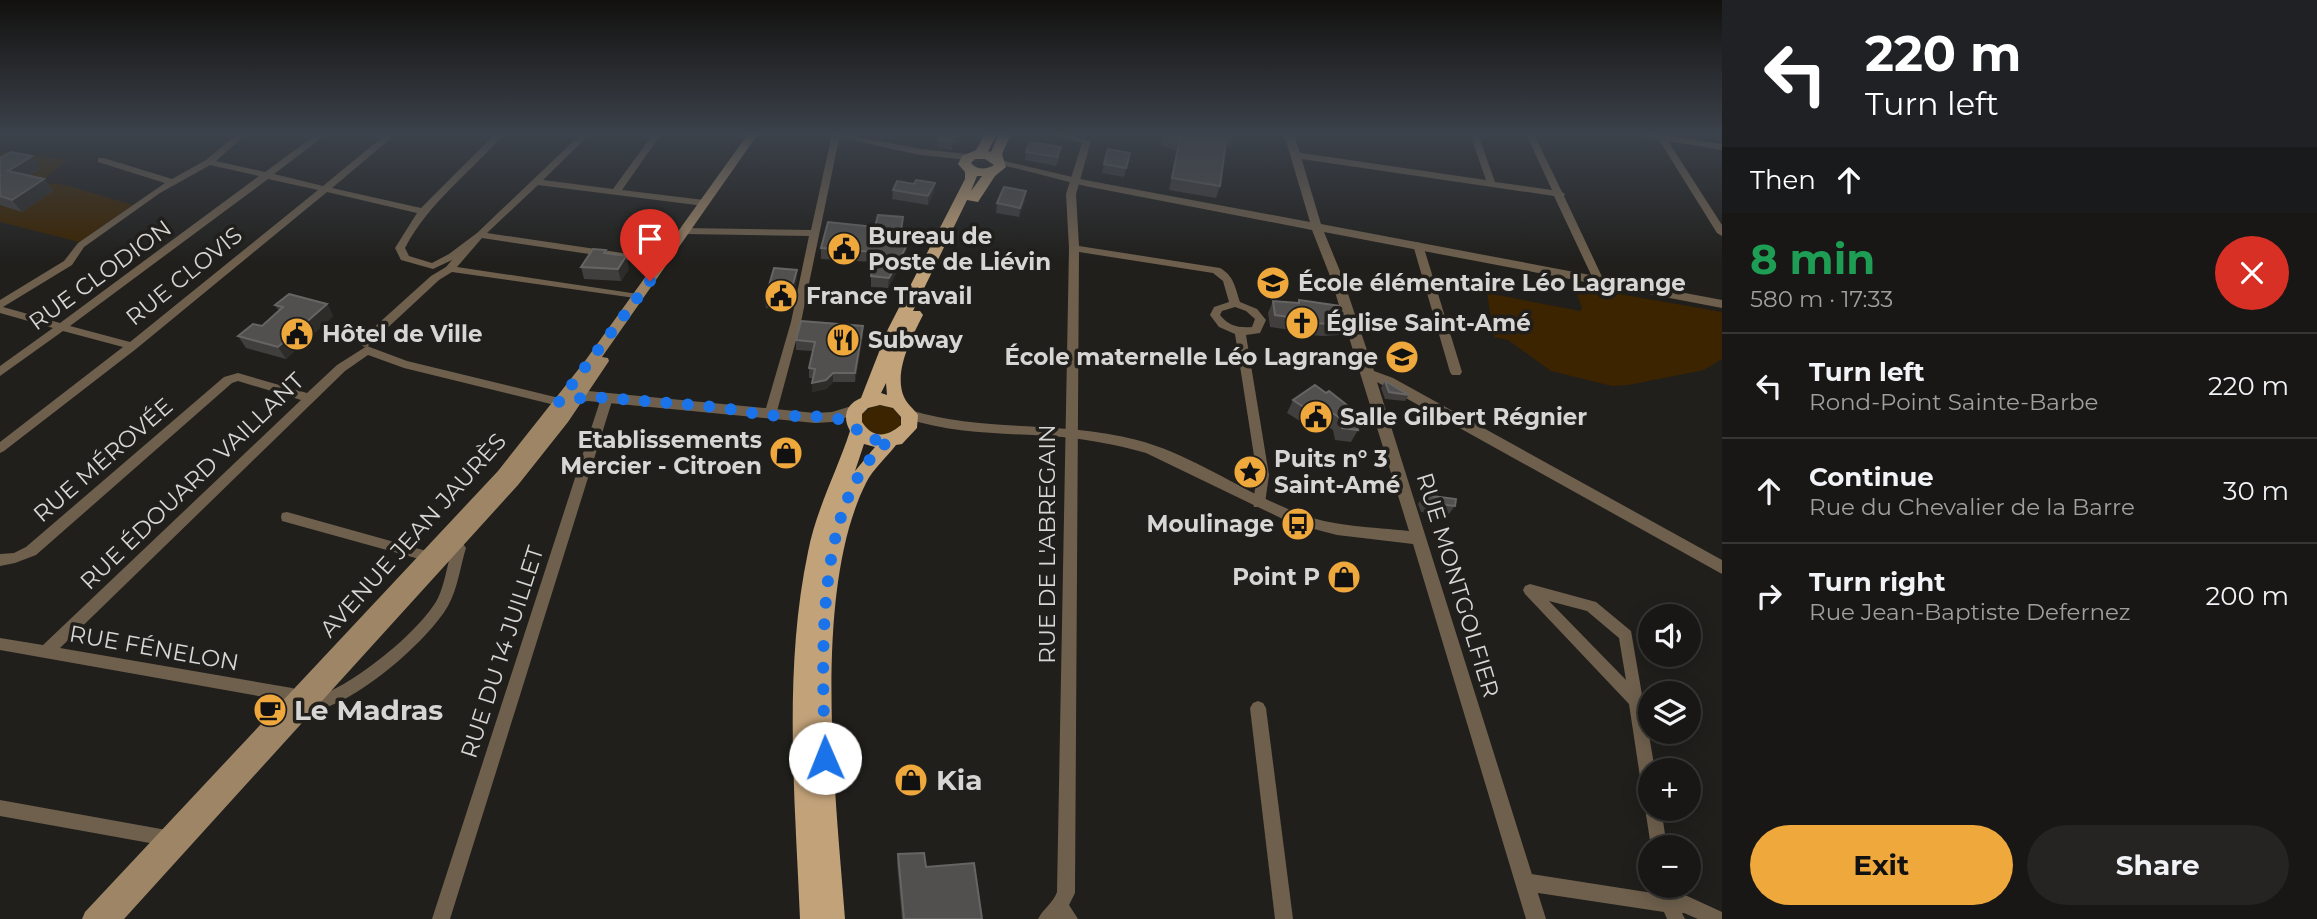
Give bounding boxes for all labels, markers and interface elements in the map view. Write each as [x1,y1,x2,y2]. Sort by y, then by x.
text: 220 m [1865,24,2021,83]
icon: left [1750,28,1841,119]
text: Turn left [1865,84,1999,123]
icon: ahead [1830,161,1868,199]
text: Then [1750,164,1816,196]
pin [620,209,680,281]
street label: RUE CLODION [23,214,177,336]
icon: arrive [631,220,669,258]
street label: RUE CLOVIS [120,221,248,331]
place label: Bureau de Poste de Liévin [868,222,1051,276]
public building icon: Bureau de Poste de Liévin [825,230,863,268]
text: 8 min [1750,233,1875,285]
button: close [2215,236,2289,310]
school or university icon: École élémentaire Léo Lagrange [1254,264,1292,302]
place label: École élémentaire Léo Lagrange [1298,269,1686,297]
public building icon: France Travail [762,277,800,315]
place label: France Travail [806,282,972,310]
text: 580 m · 17:33 [1750,285,1893,313]
church icon: Église Saint-Amé [1283,304,1321,342]
place label: Église Saint-Amé [1326,309,1531,337]
public building icon: Hôtel de Ville [278,315,316,353]
place label: Hôtel de Ville [322,320,482,348]
restaurant icon: Subway [824,321,862,359]
place label: Subway [868,326,963,354]
school or university icon: École maternelle Léo Lagrange [1383,338,1421,376]
place label: École maternelle Léo Lagrange [1004,343,1378,371]
text: Turn left [1809,356,1925,388]
street label: RUE ÉDOUARD VAILLANT [74,366,310,595]
icon: left [1750,367,1788,405]
text: 220 m [2208,370,2289,402]
text: Rond-Point Sainte-Barbe [1809,388,2098,416]
street label: RUE MÉROVÉE [28,392,178,528]
public building icon: Salle Gilbert Régnier [1297,398,1335,436]
place label: Salle Gilbert Régnier [1340,403,1587,431]
street label: RUE DE L'ABREGAIN [1033,424,1061,664]
place label: Etablissements Mercier - Citroen [560,426,762,480]
street label: AVENUE JEAN JAURÈS [314,427,512,643]
shop icon: Etablissements Mercier - Citroen [767,434,805,472]
place label: Puits n° 3 Saint-Amé [1274,445,1400,499]
place icon: Puits n° 3 Saint-Amé [1231,453,1269,491]
text: Continue [1809,461,1934,493]
street label: RUE MONTGOLFIER [1411,469,1505,701]
icon: ahead [1750,472,1788,510]
text: 30 m [2223,475,2289,507]
text: Rue du Chevalier de la Barre [1809,493,2135,521]
bus stop icon: Moulinage [1279,505,1317,543]
place label: Moulinage [1147,510,1274,538]
street label: RUE DU 14 JUILLET [454,542,550,762]
shop icon: Point P [1325,558,1363,596]
place label: Point P [1232,563,1320,591]
text: Turn right [1809,566,1945,598]
icon: right [1750,577,1788,615]
text: 200 m [2205,580,2289,612]
text: Rue Jean-Baptiste Defernez [1809,598,2131,626]
map controls [1638,604,1701,898]
button: sound [1638,604,1701,667]
street label: RUE FÉNELON [67,619,241,677]
button: layers [1638,681,1701,744]
cafe icon: Le Madras [251,691,289,729]
place label: Le Madras [294,693,443,727]
position arrow [788,721,862,795]
button: + [1638,758,1701,821]
shop icon: Kia [892,761,930,799]
place label: Kia [936,763,982,797]
button: Exit [1750,825,2013,905]
button: Share [2027,825,2289,905]
button: − [1638,835,1701,898]

